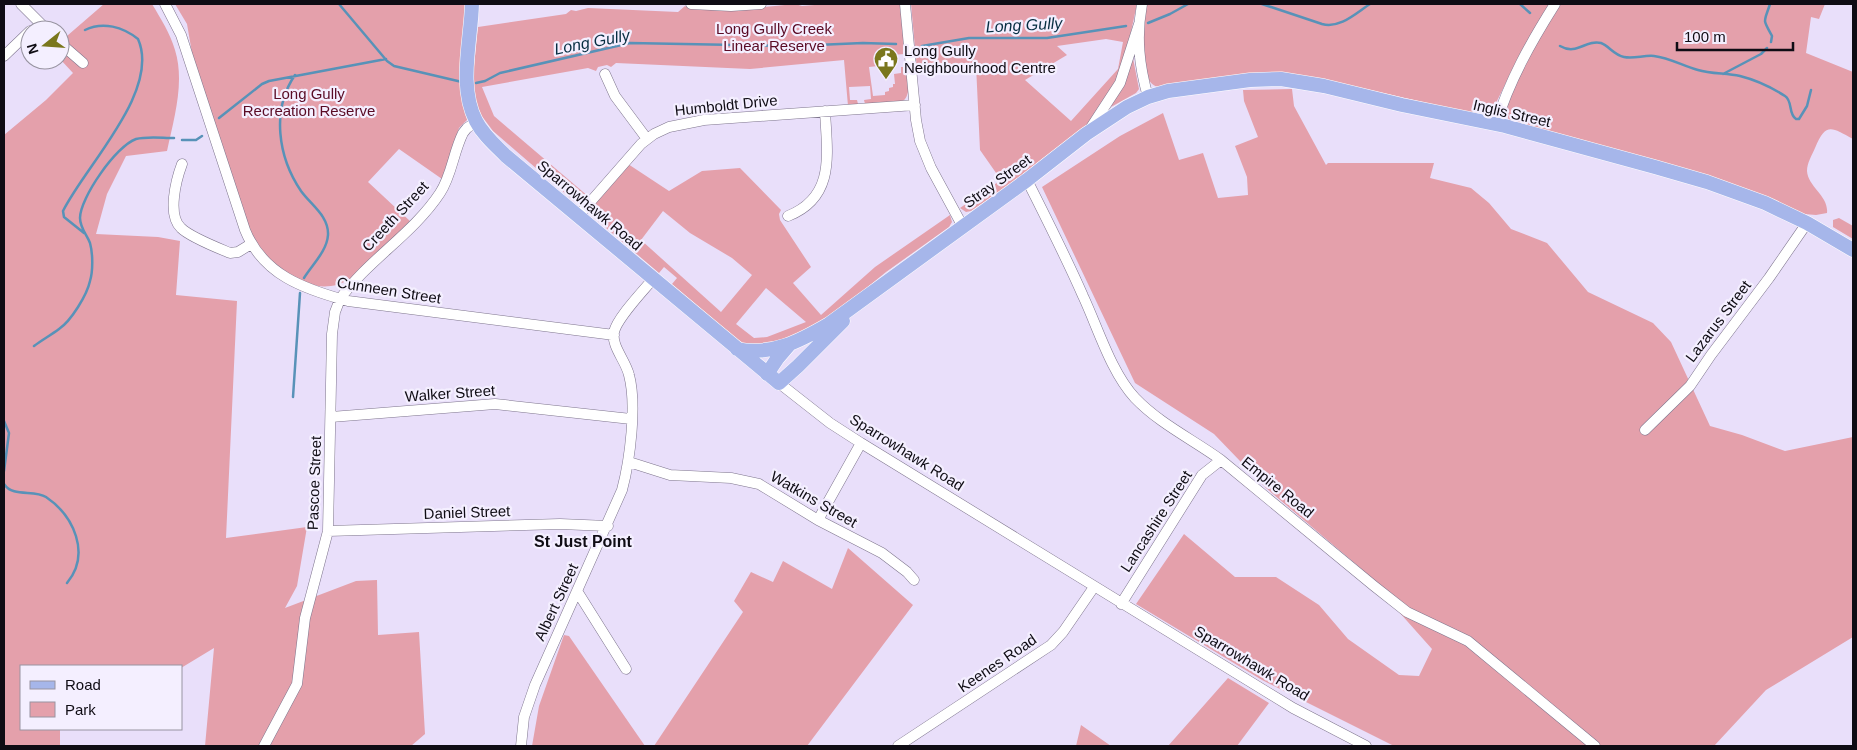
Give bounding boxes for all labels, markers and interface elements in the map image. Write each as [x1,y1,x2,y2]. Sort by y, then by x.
water label: Long Gully [985,14,1064,35]
north arrow [20,20,70,70]
park label: Long Gully Creek Linear Reserve [716,20,832,54]
scale bar [1677,20,1793,52]
water label: Long Gully [553,26,632,58]
text: 100 m [1684,28,1726,45]
text: N [23,42,42,56]
place label: Long Gully Neighbourhood Centre [904,42,1056,76]
public building icon: Long Gully Neighbourhood Centre [873,46,899,80]
park label: Long Gully Recreation Reserve [243,85,375,119]
street label: Humboldt Drive [674,91,778,119]
street label: Inglis Street [1471,96,1553,130]
street label: Stray Street [960,150,1035,211]
street label: Sparrowhawk Road [534,156,646,254]
street label: Creeth Street [358,177,432,254]
street label: Cunneen Street [336,273,443,307]
street label: Lazarus Street [1682,276,1755,365]
street label: Walker Street [404,381,496,405]
street label: Sparrowhawk Road [847,410,967,494]
street label: Pascoe Street [304,435,324,530]
street label: Empire Road [1239,453,1317,521]
street label: Lancashire Street [1117,466,1196,575]
street label: Watkins Street [768,467,861,531]
street label: Daniel Street [423,502,511,522]
district label: St Just Point [534,533,633,550]
street label: Albert Street [531,560,582,643]
street label: Sparrowhawk Road [1192,622,1312,704]
street label: Keenes Road [955,631,1039,695]
legend [20,665,182,730]
text: Road [65,676,101,693]
text: Park [65,701,96,718]

